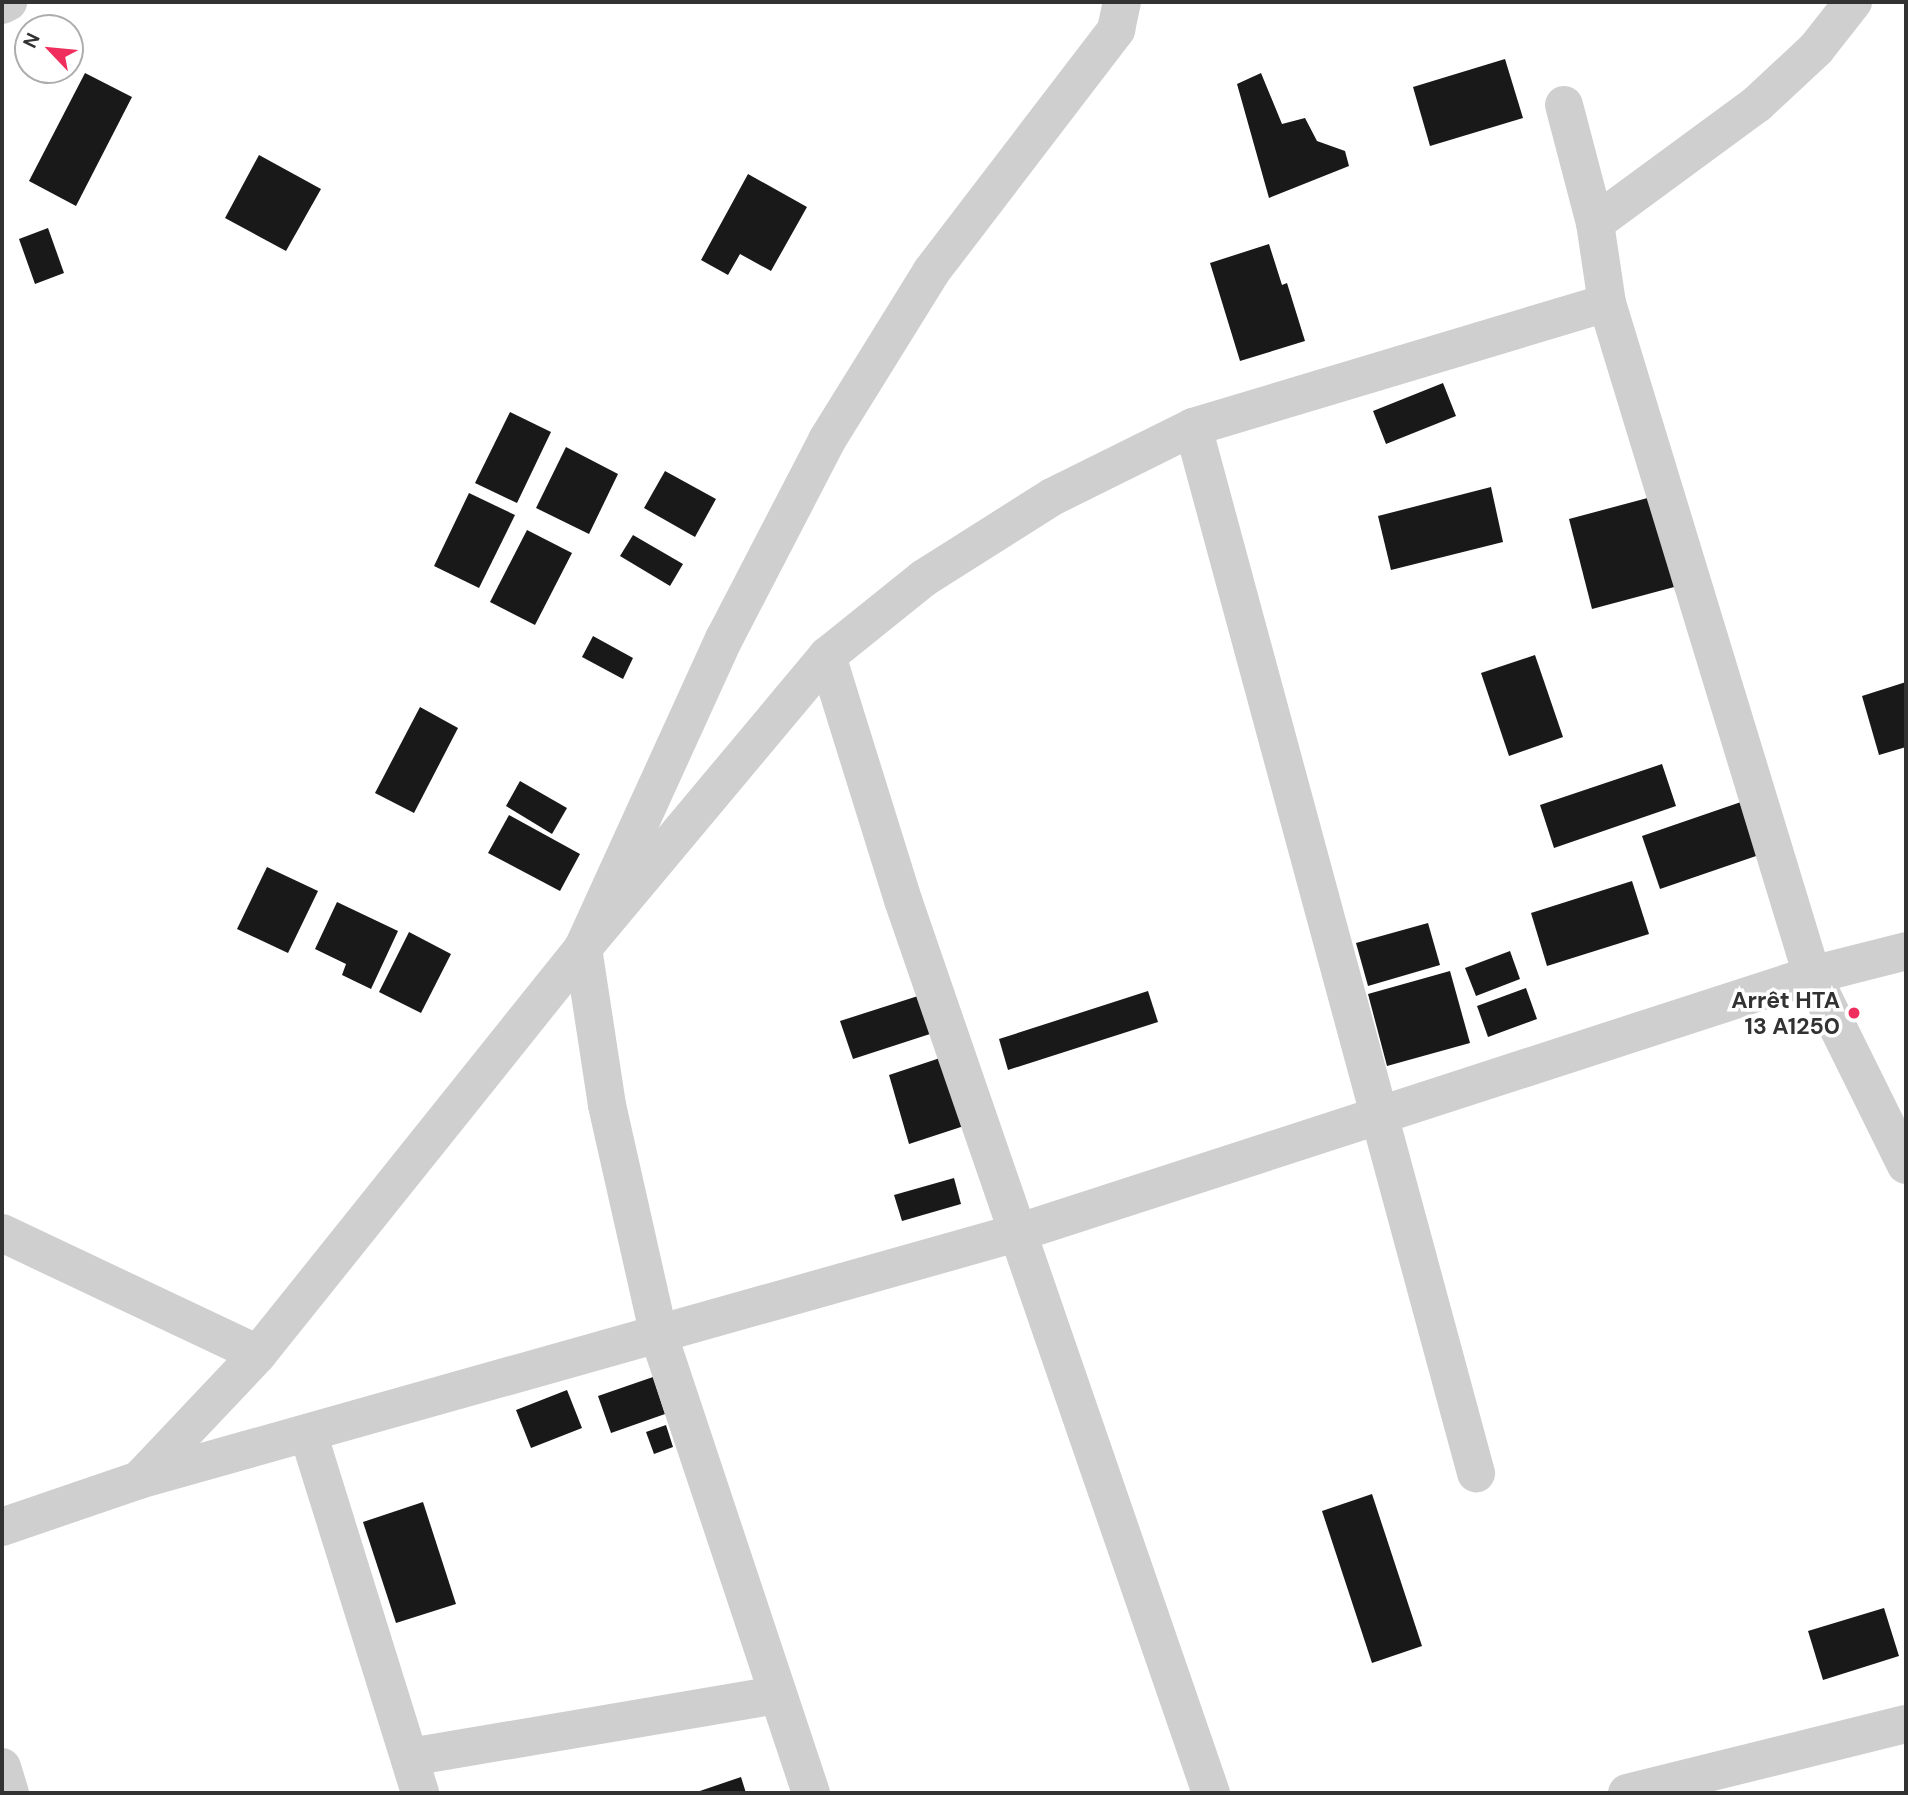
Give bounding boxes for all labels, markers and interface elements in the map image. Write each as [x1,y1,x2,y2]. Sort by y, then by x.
north arrow [14,14,84,84]
text: N [17,29,46,52]
place label: Arrêt HTA 13 A1250 [1731,986,1840,1040]
marker: Arrêt HTA 13 A1250 [1846,1005,1862,1021]

